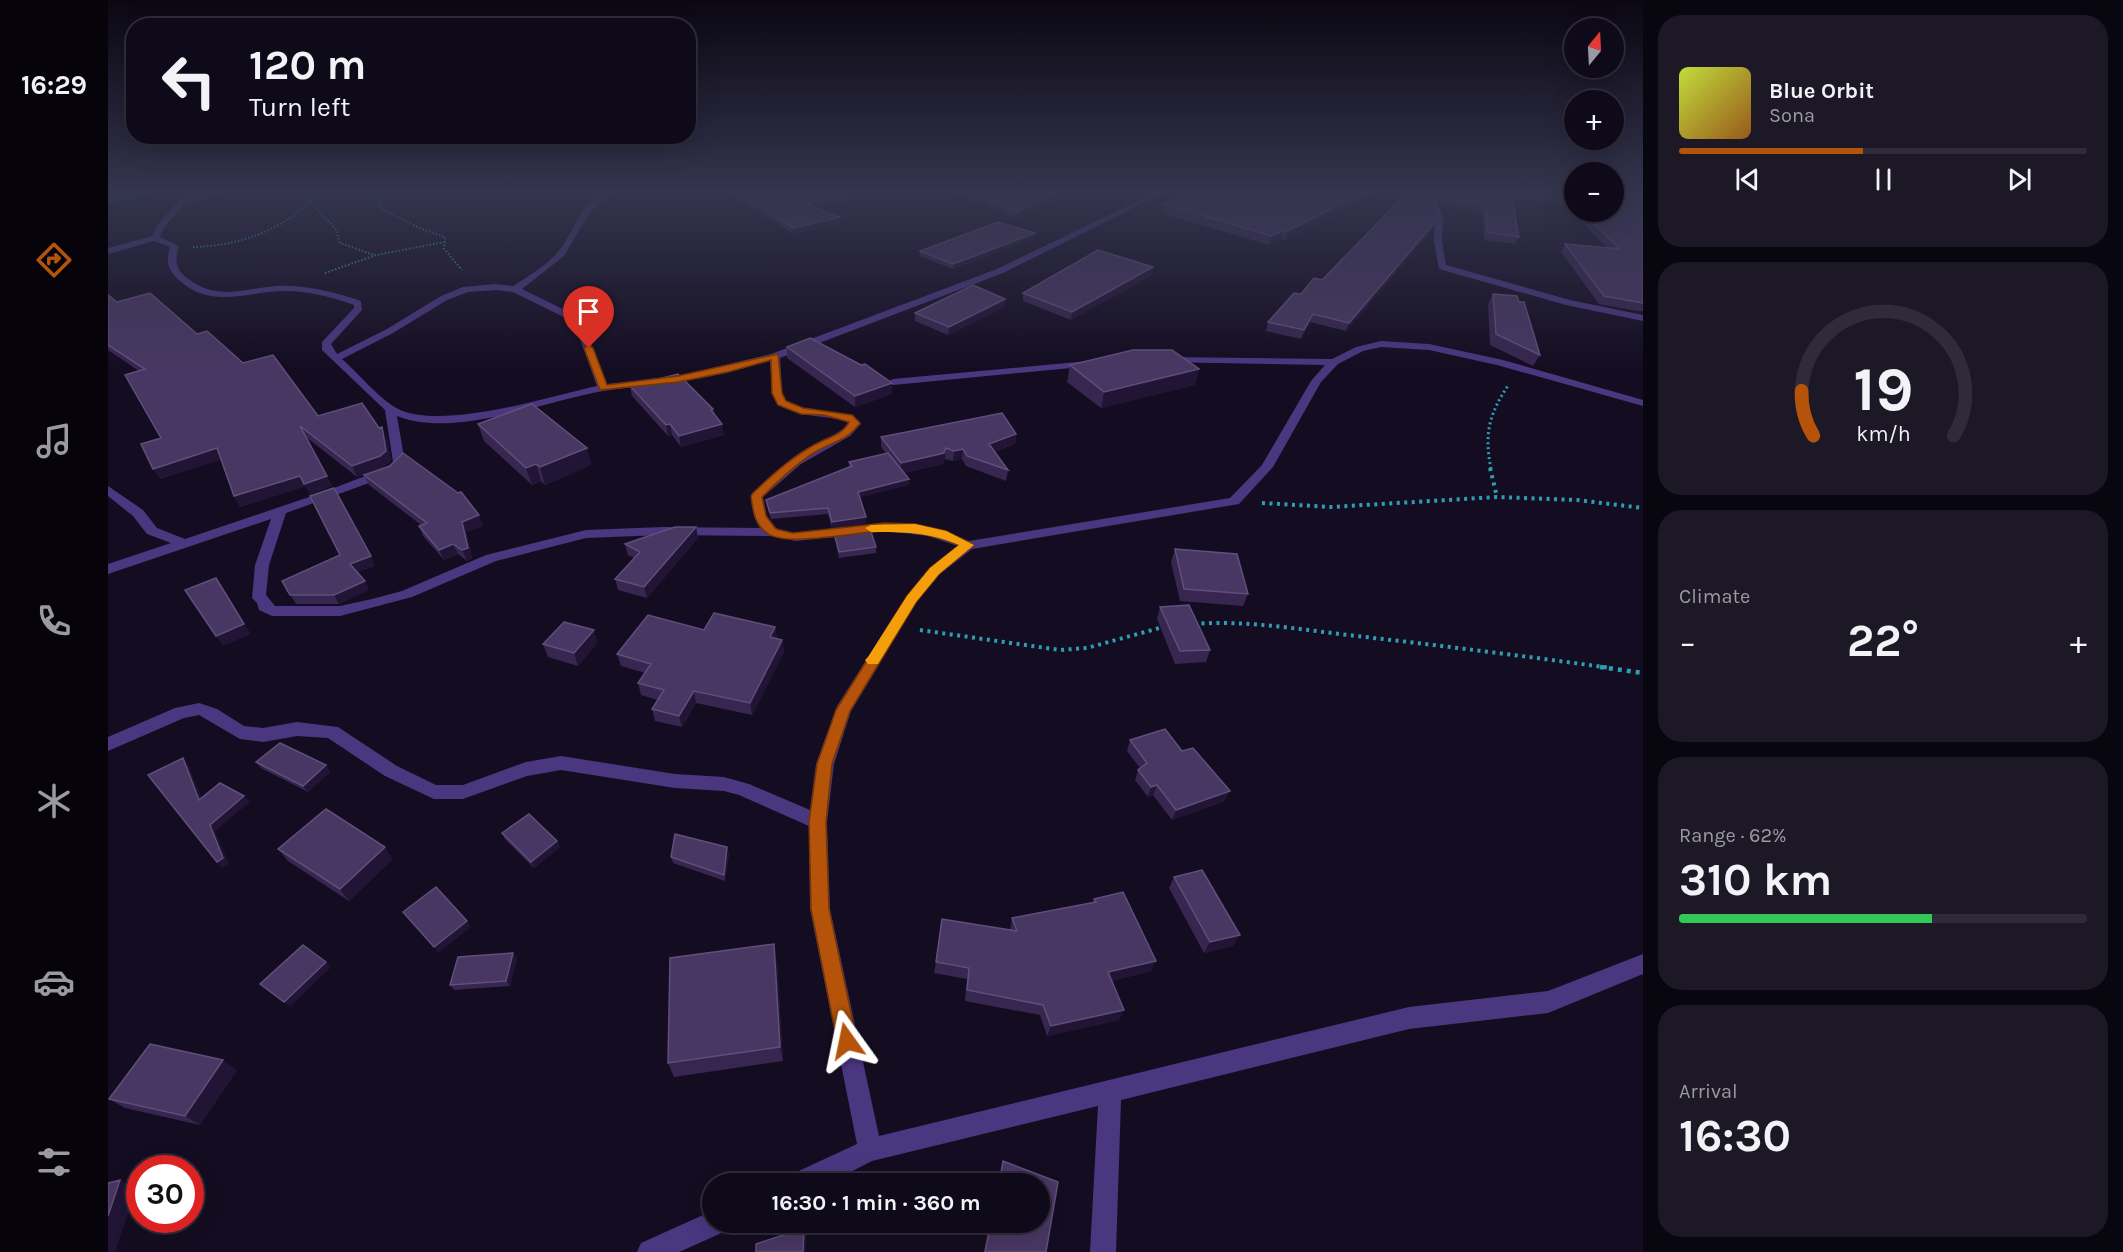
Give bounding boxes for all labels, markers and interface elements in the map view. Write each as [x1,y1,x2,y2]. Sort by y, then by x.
north arrow [1564,18,1624,78]
map controls [1564,18,1624,222]
text: 120 m [249,40,366,90]
icon: left [150,42,228,120]
text: 16:29 [21,69,87,101]
text: Blue Orbit [1769,78,1874,104]
button: + [1564,90,1624,150]
text: Turn left [249,91,350,123]
text: Sona [1769,104,1815,127]
button: − [1564,162,1624,222]
icon: previous [1731,163,1764,196]
icon: pause [1867,163,1900,196]
icon: next [2003,163,2036,196]
icon: directions [33,239,75,281]
pin [563,286,614,348]
icon: arrive [572,295,605,328]
text: 19 [1853,353,1913,426]
icon: music [33,420,75,462]
text: km/h [1856,421,1910,446]
text: Climate [1679,585,1750,608]
icon: phone [33,600,75,642]
text: 22° [1847,615,1919,667]
text: − [1679,623,1696,661]
text: + [2070,623,2087,661]
icon: climate [33,780,75,822]
text: Range · 62% [1679,824,1787,847]
text: 310 km [1679,854,1832,906]
icon: car [33,961,75,1003]
position arrow [815,1009,879,1073]
text: Arrival [1679,1080,1738,1103]
text: 16:30 [1679,1110,1791,1162]
icon: filters [33,1141,75,1183]
speed limit sign: 30 [126,1155,204,1233]
text: 16:30 · 1 min · 360 m [771,1190,981,1216]

